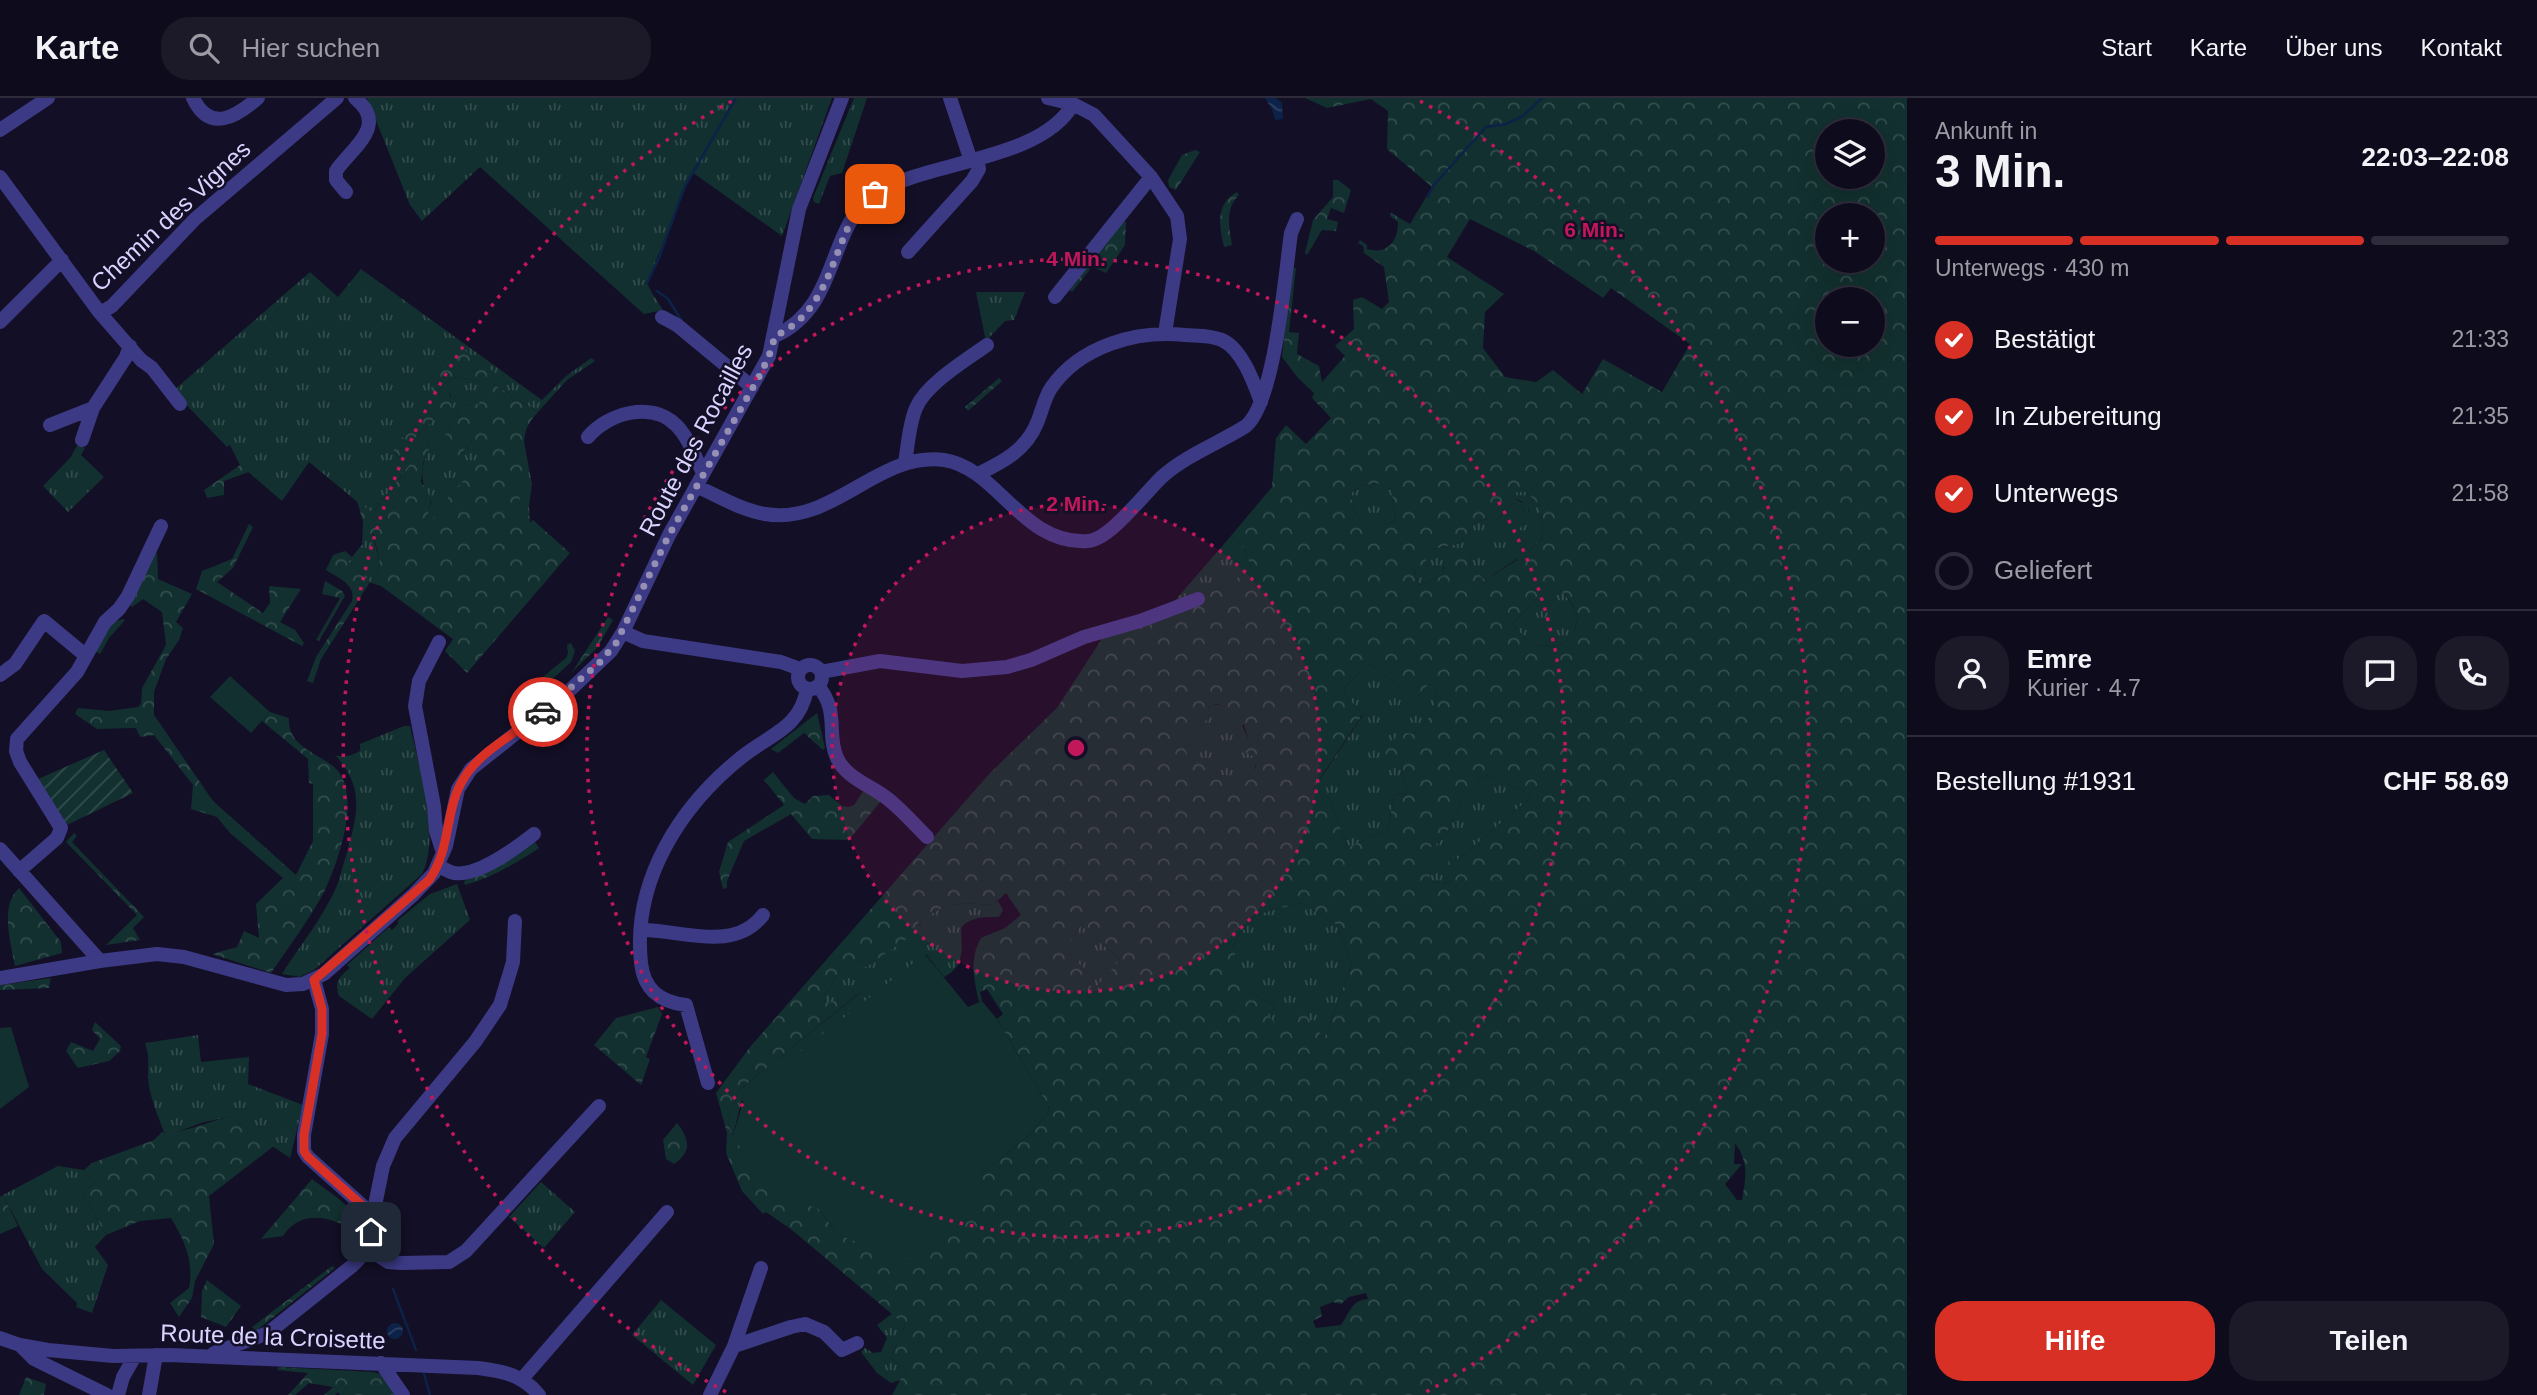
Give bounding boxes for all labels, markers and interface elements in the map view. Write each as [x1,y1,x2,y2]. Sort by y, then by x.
search box [161,17,651,80]
text: Karte [35,29,119,66]
icon: search [185,29,223,67]
text: Hier suchen [241,33,380,63]
text: Start [2101,34,2152,61]
text: Karte [2190,34,2247,61]
text: Über uns [2285,34,2383,61]
text: Kontakt [2421,34,2502,61]
text: Ankunft in [1935,118,2037,144]
map controls [1815,119,1885,357]
button: layers [1815,119,1885,189]
street label: Chemin des Vignes [86,135,256,296]
text: 22:03–22:08 [2362,142,2509,172]
text: 3 Min. [1935,145,2065,197]
pin [845,164,905,224]
icon: bag [856,175,894,213]
button: + [1815,203,1885,273]
text: 6 Min. [1564,218,1624,241]
text: 4 Min. [1046,247,1106,270]
text: Unterwegs · 430 m [1935,255,2129,281]
button: − [1815,287,1885,357]
icon: check [1935,321,1973,359]
text: Bestätigt [1994,324,2095,354]
text: 21:33 [2451,326,2509,352]
street label: Route des Rocailles [634,339,758,540]
icon: check [1935,398,1973,436]
text: In Zubereitung [1994,401,2162,431]
text: 21:35 [2451,403,2509,429]
icon: check [1935,475,1973,513]
text: Unterwegs [1994,478,2118,508]
text: 21:58 [2451,480,2509,506]
text: 2 Min. [1046,492,1106,515]
text: Geliefert [1994,555,2092,585]
button: person [1935,636,2009,710]
button: chat [2343,636,2417,710]
button: phone [2435,636,2509,710]
text: Emre [2027,644,2092,674]
text: Kurier · 4.7 [2027,675,2141,701]
courier [508,677,578,747]
icon: car [524,693,562,731]
centre of rings [1064,736,1088,760]
text: Bestellung #1931 [1935,766,2136,796]
text: CHF 58.69 [2383,766,2509,796]
pin [341,1202,401,1262]
icon: home [352,1213,390,1251]
button: Hilfe [1935,1301,2215,1381]
button: Teilen [2229,1301,2509,1381]
street label: Route de la Croisette [160,1319,386,1354]

